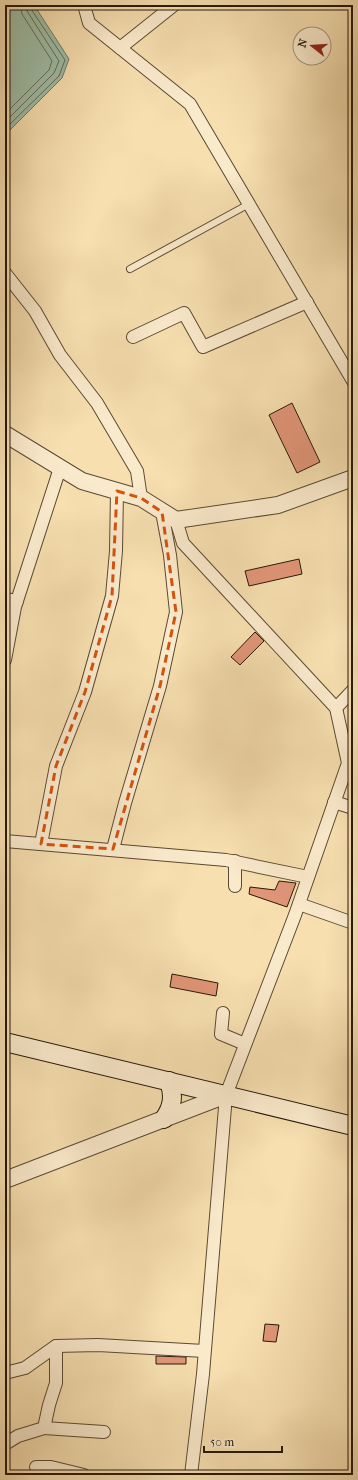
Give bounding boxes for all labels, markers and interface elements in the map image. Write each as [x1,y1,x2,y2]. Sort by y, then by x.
north arrow [292,26,332,66]
text: N [295,37,311,49]
scale bar [204,1428,282,1454]
text: 50 m [210,1435,234,1449]

